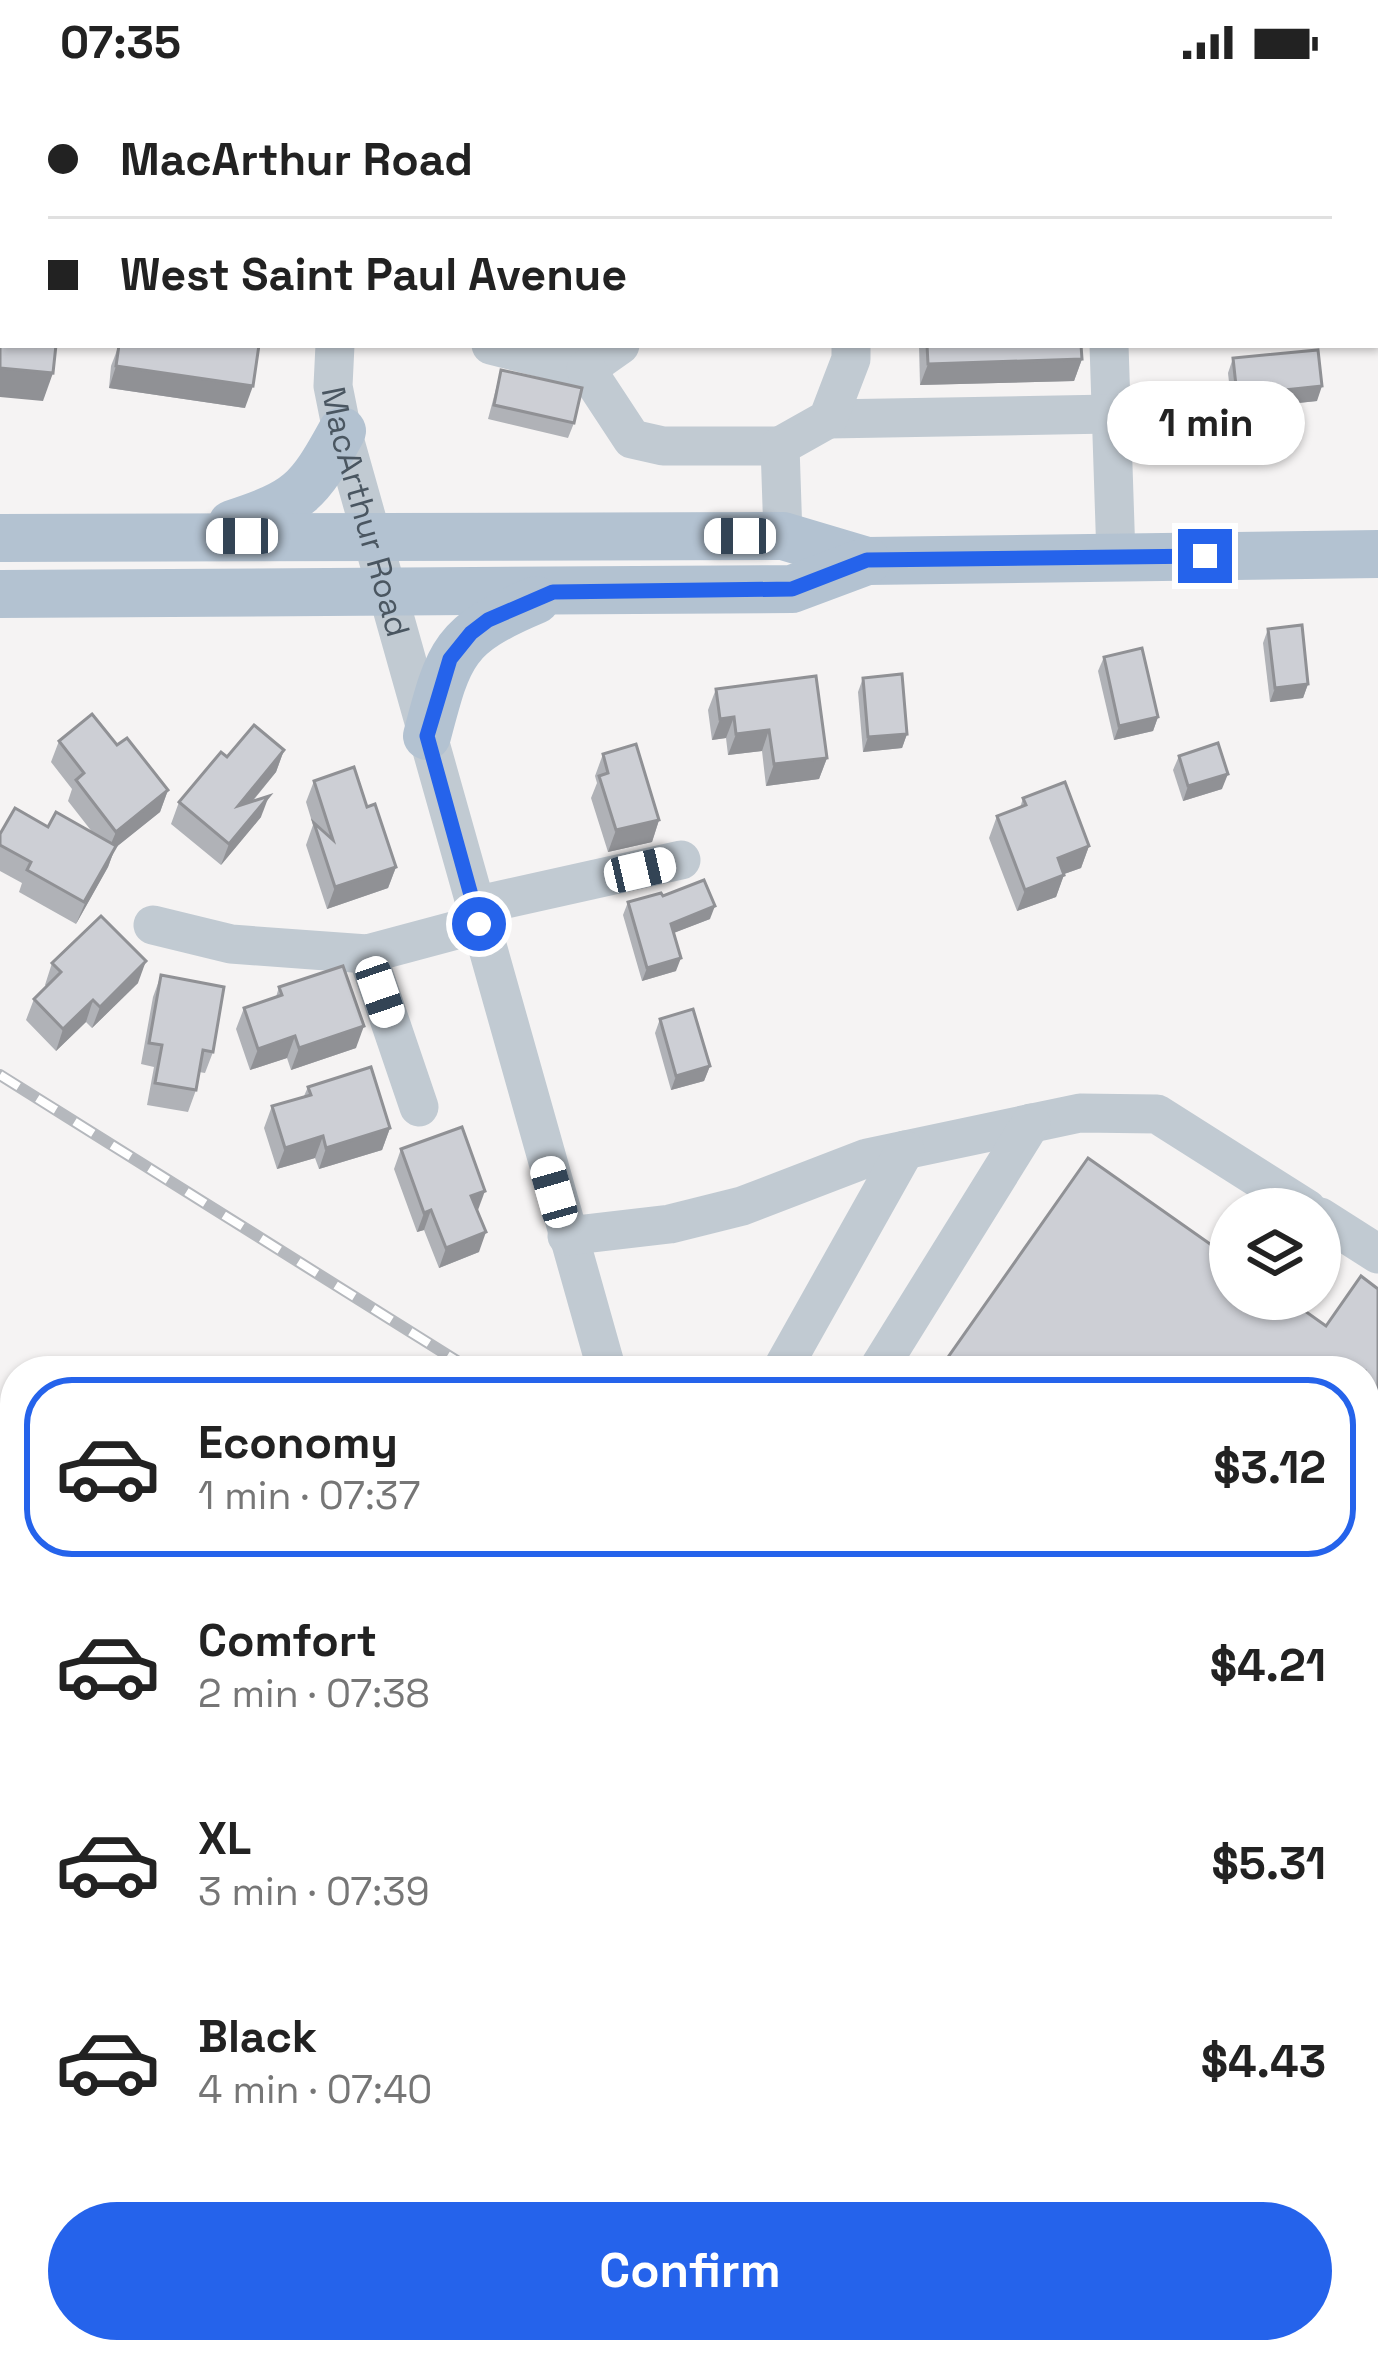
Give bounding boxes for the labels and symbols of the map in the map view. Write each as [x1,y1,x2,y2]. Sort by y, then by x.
callout: 1 min [1106,382,1304,466]
street label: MacArthur Road [312,383,419,642]
car [206,518,278,554]
car [704,518,776,554]
route end [1178,529,1232,583]
car [601,844,679,896]
route start [452,897,506,951]
car [351,952,409,1032]
car [527,1152,581,1232]

